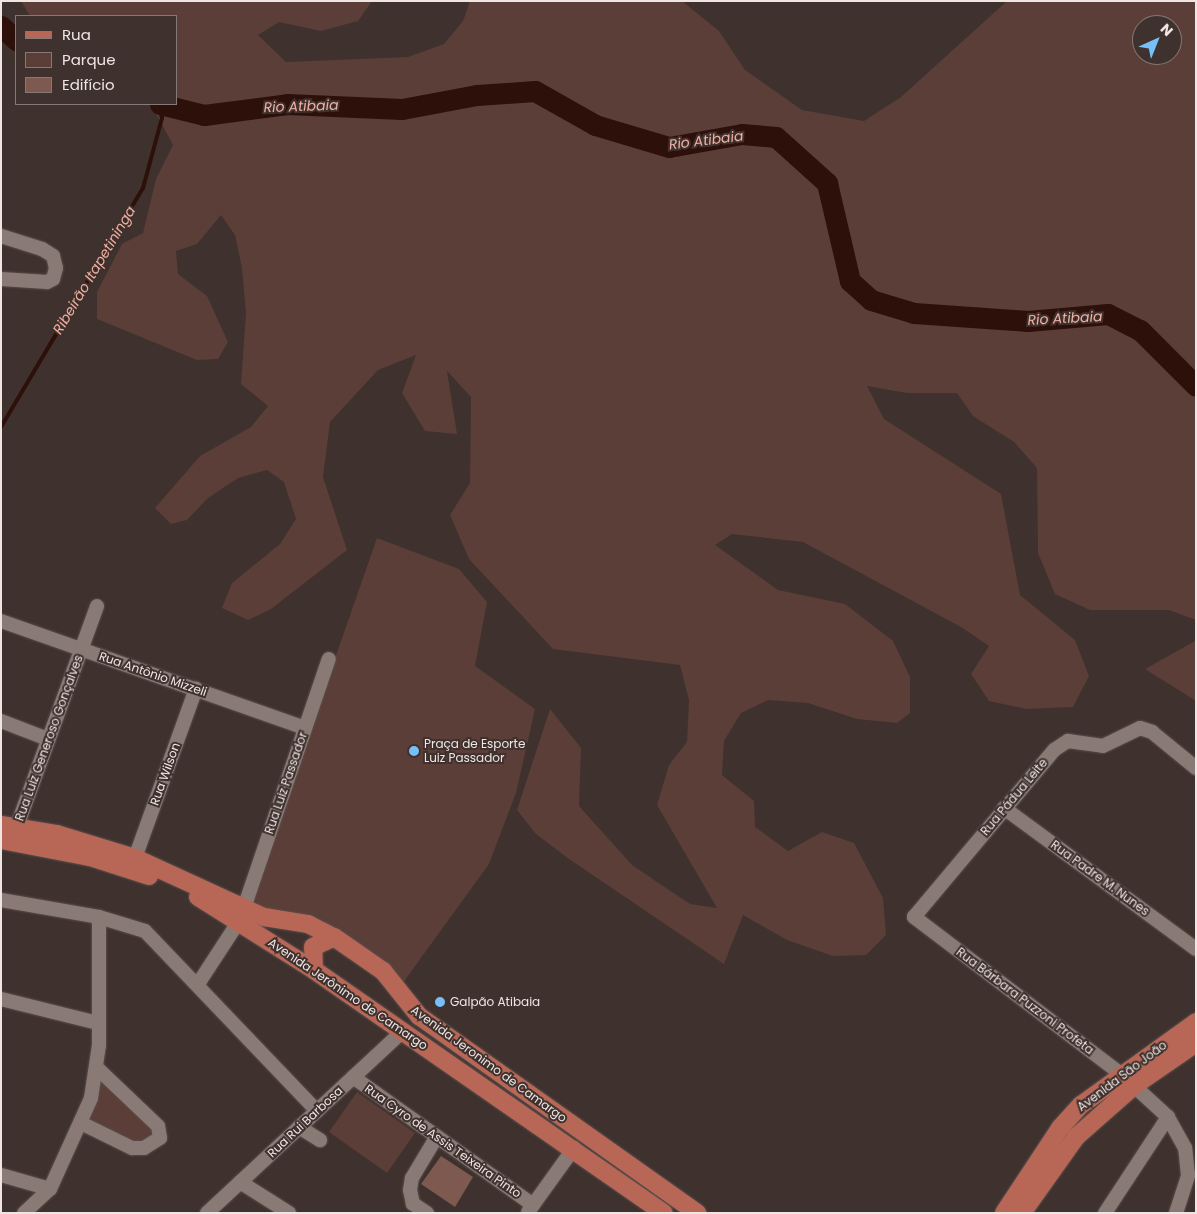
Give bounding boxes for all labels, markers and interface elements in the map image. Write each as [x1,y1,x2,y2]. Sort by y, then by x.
legend [15,15,178,105]
north arrow [1132,15,1182,65]
text: N [1156,19,1177,41]
text: Rua [62,24,91,45]
text: Parque [62,49,115,70]
text: Edifício [62,74,115,95]
water label: Rio Atibaia [263,96,339,116]
water label: Rio Atibaia [668,127,744,153]
water label: Ribeirão Itapetininga [49,203,139,337]
water label: Rio Atibaia [1027,308,1103,328]
street label: Rua Antônio Mizzeli [97,649,209,699]
street label: Rua Luiz Generoso Gonçalves [12,653,86,823]
street label: Rua Luiz Passador [262,730,310,836]
place label: Praça de Esporte Luiz Passador [424,737,525,765]
street label: Rua Wilson [147,741,183,807]
marker: Praça de Esporte Luiz Passador [408,745,420,757]
street label: Rua Pádua Leite [978,756,1050,838]
street label: Rua Padre M. Nunes [1048,837,1152,919]
street label: Avenida Jerônimo de Camargo [266,935,430,1053]
street label: Rua Bárbara Puzzoni Profeta [953,945,1097,1057]
place label: Galpão Atibaia [450,995,540,1009]
marker: Galpão Atibaia [434,996,446,1008]
street label: Avenida Jeronimo de Camargo [408,1003,570,1125]
street label: Avenida São João [1074,1038,1170,1114]
street label: Rua Cyro de Assis Teixeira Pinto [362,1081,524,1201]
street label: Rua Rui Barbosa [264,1083,346,1161]

